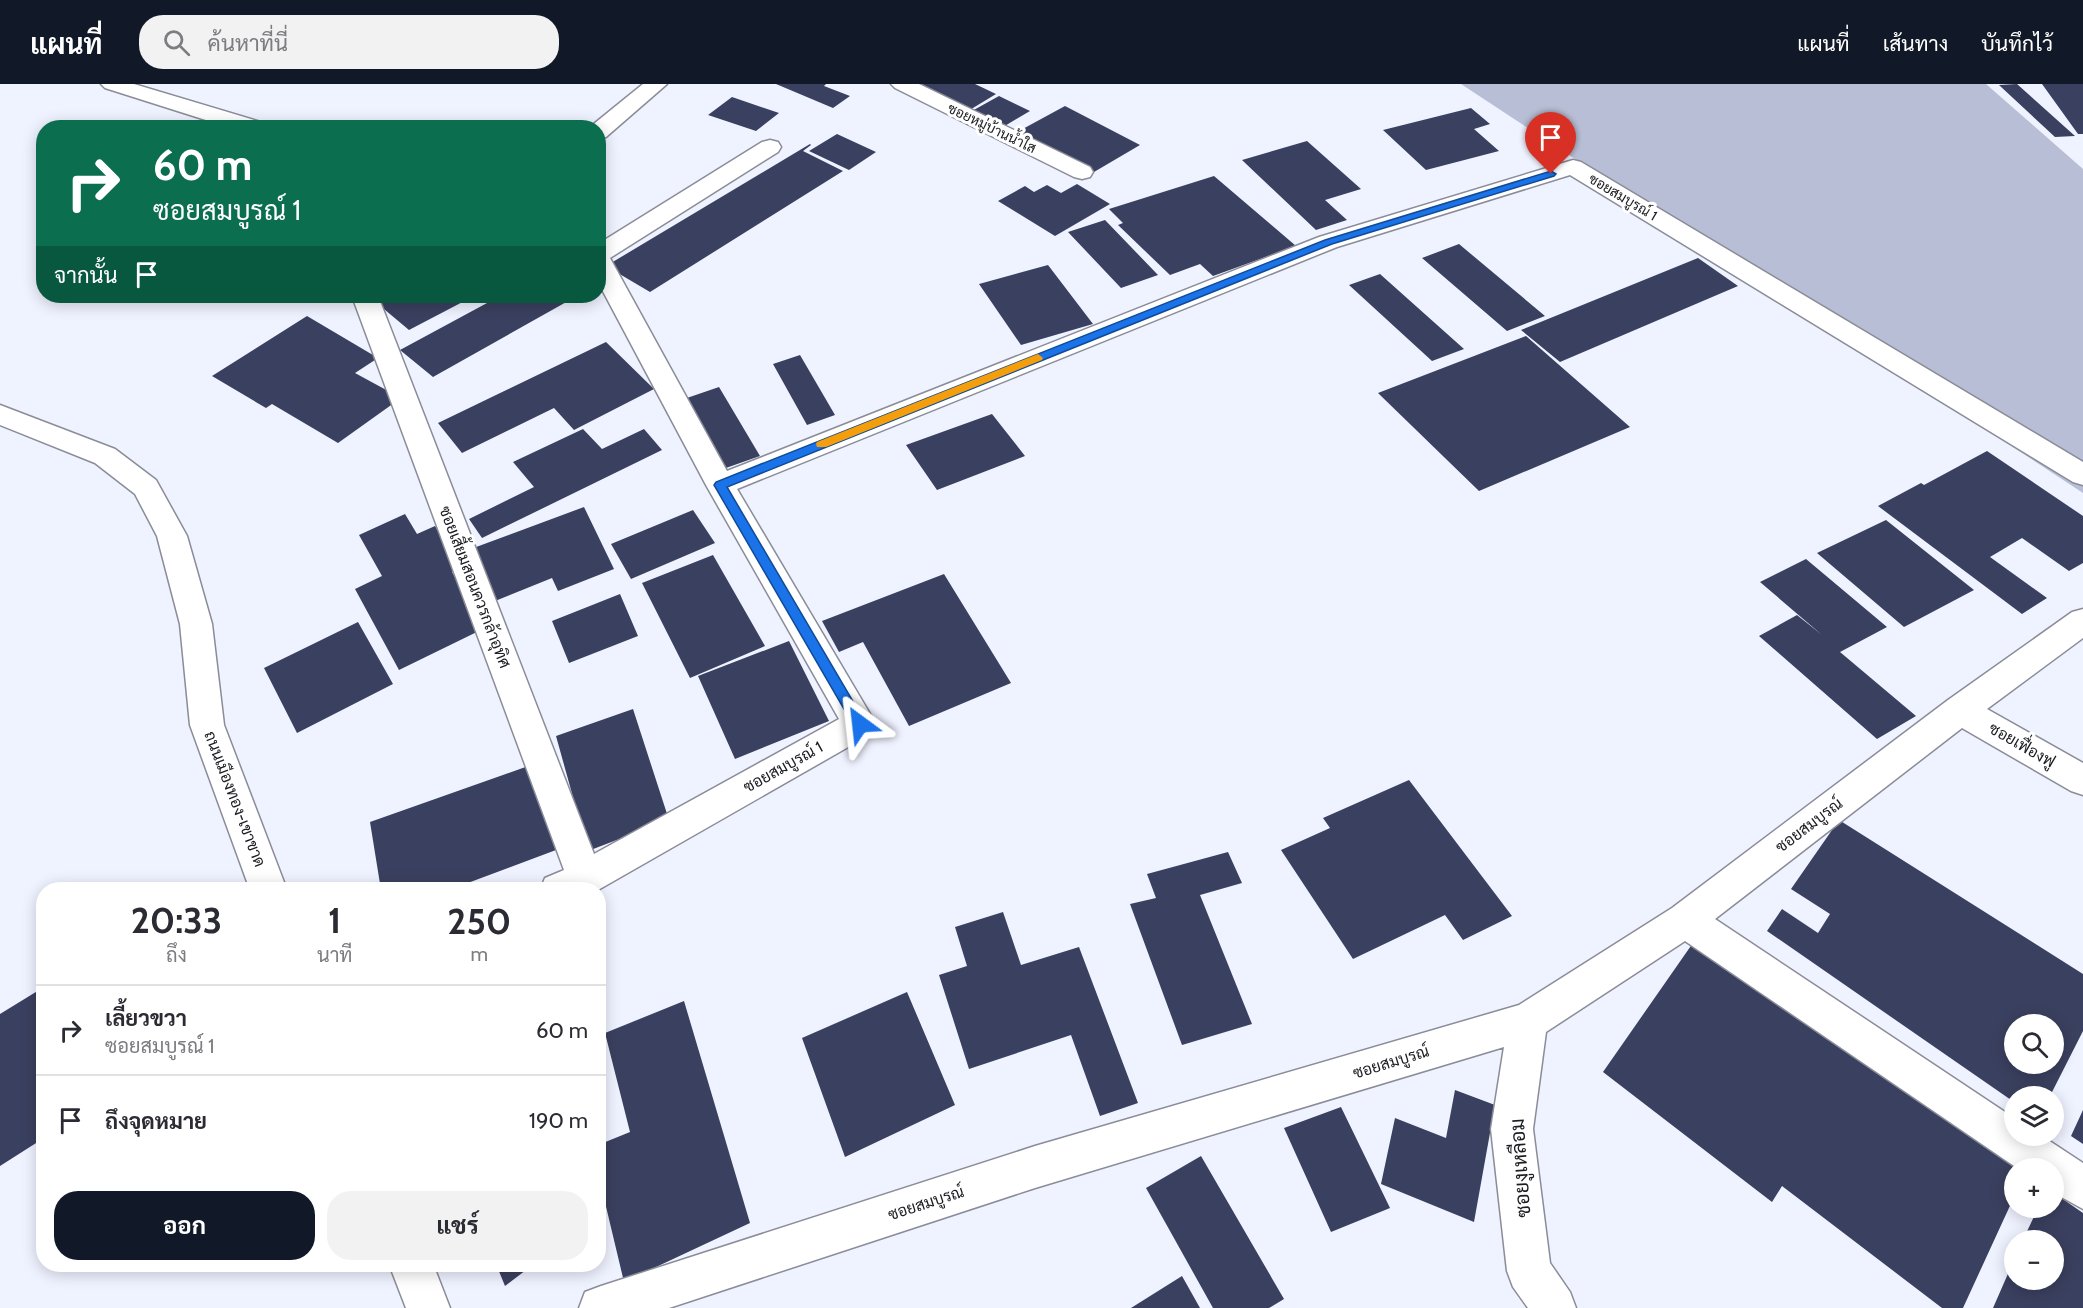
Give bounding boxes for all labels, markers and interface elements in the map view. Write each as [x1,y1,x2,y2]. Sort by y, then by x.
search box [139,15,559,69]
icon: search [160,26,193,59]
text: แผนที่ [30,27,103,61]
text: ค้นหาที่นี่ [208,30,288,57]
text: แผนที่ [1797,31,1850,56]
text: เส้นทาง [1883,31,1948,56]
text: บันทึกไว้ [1981,31,2053,56]
street label: ซอยหมู่บ้านน้ำใส [944,96,1041,158]
pin [1525,112,1576,174]
icon: arrive [1534,121,1567,154]
text: 60 m [153,139,252,191]
icon: right [54,144,132,222]
street label: ซอยสมบูรณ์ 1 [1585,170,1661,225]
text: ซอยสมบูรณ์ 1 [153,194,301,227]
icon: arrive [130,258,163,291]
text: จากนั้น [54,262,118,289]
street label: ซอยเสี้ยมสอนควรกล้าอุทิศ [433,502,519,671]
position arrow [828,692,892,756]
street label: ซอยเฟื่องฟู [1985,714,2061,773]
street label: ถนนเมืองทอง-เขาขาด [200,728,271,870]
street label: ซอยสมบูรณ์ 1 [739,735,827,798]
street label: ซอยสมบูรณ์ [1770,791,1847,858]
text: 20:33 [131,898,222,942]
text: 1 [328,898,341,942]
text: 250 [447,899,511,943]
text: m [470,942,488,966]
text: ถึง [166,943,187,967]
text: นาที [317,943,353,967]
text: เลี้ยวขวา [105,1005,187,1032]
icon: right [54,1014,87,1047]
map controls [2004,1014,2064,1290]
button: search [2004,1014,2064,1074]
text: 60 m [536,1017,588,1044]
text: ซอยสมบูรณ์ 1 [105,1034,215,1058]
street label: ซอยสมบูรณ์ [1350,1039,1432,1085]
button: layers [2004,1086,2064,1146]
icon: arrive [54,1104,87,1137]
text: 190 m [529,1107,588,1134]
text: ถึงจุดหมาย [105,1108,207,1135]
street label: ซอยงูเหลือม [1503,1118,1538,1218]
button: + [2004,1158,2064,1218]
street label: ซอยสมบูรณ์ [885,1179,967,1226]
button: ออก [54,1191,315,1260]
button: แชร์ [327,1191,588,1260]
button: − [2004,1230,2064,1290]

